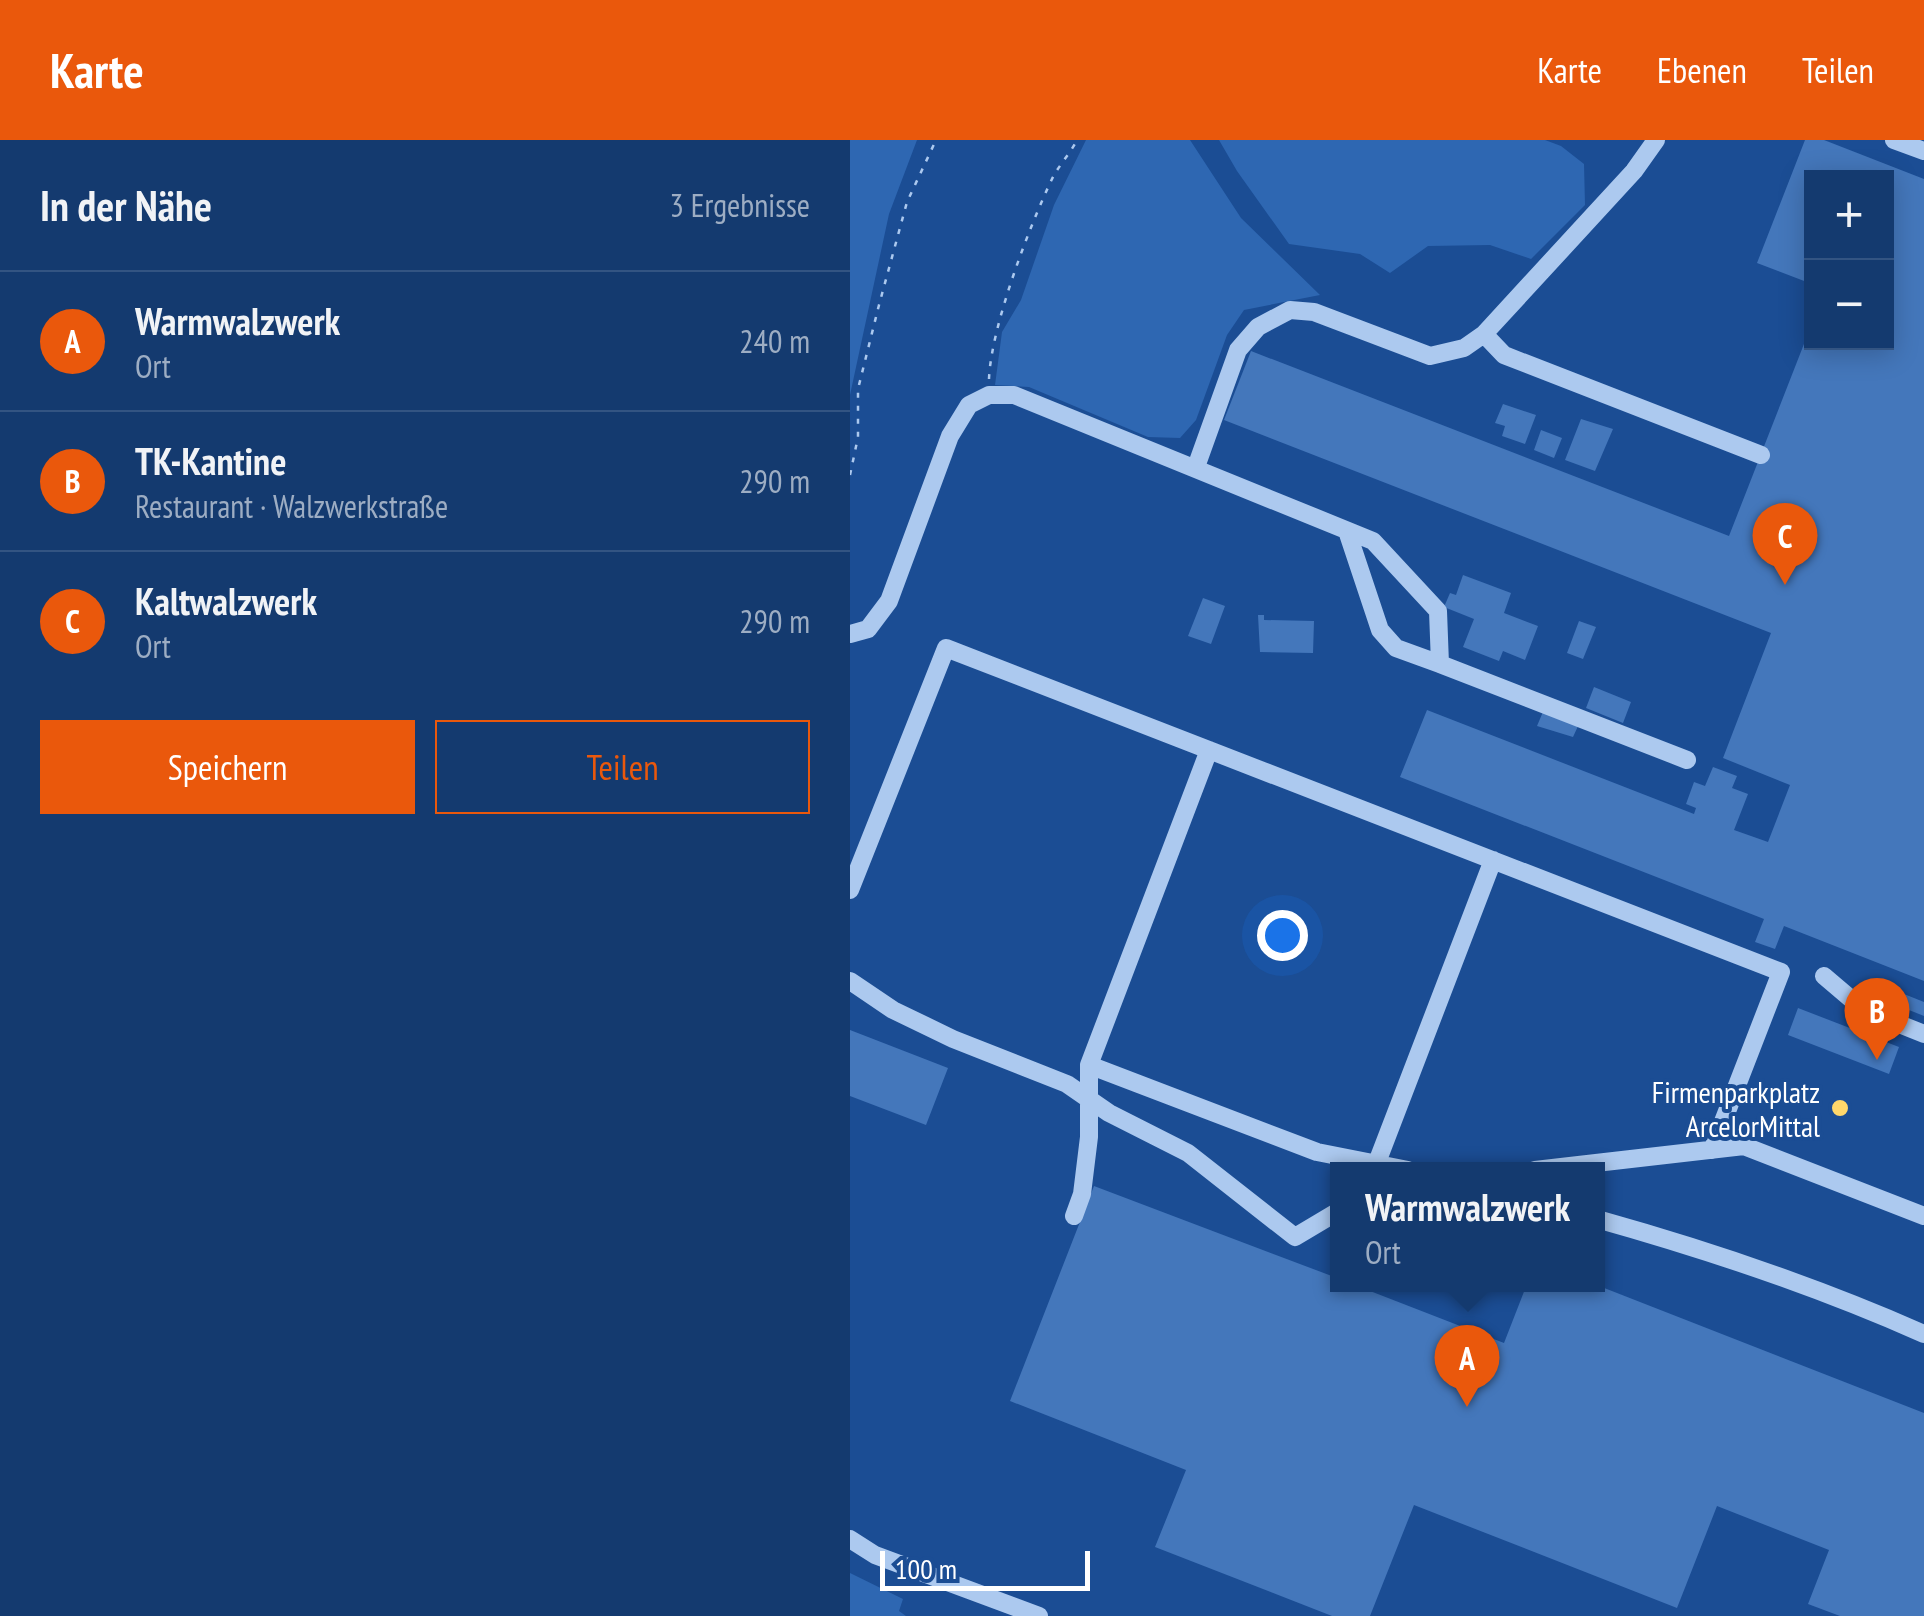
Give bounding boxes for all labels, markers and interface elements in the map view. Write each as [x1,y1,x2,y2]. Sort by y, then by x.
text: Karte [50,39,144,101]
text: Karte [1537,47,1602,93]
text: Ebenen [1657,47,1747,93]
text: Teilen [1802,47,1874,93]
map controls [1804,170,1894,350]
button: + [1804,170,1894,260]
text: In der Nähe [40,178,212,233]
text: 3 Ergebnisse [670,184,810,226]
button: − [1804,260,1894,350]
text: Warmwalzwerk [135,296,340,345]
text: A [64,320,81,362]
text: 240 m [739,320,810,362]
text: Ort [135,345,171,387]
text: TK-Kantine [135,436,286,485]
text: B [65,460,80,502]
text: 290 m [739,460,810,502]
text: Restaurant · Walzwerkstraße [135,485,448,527]
pin: C [1752,502,1818,585]
text: Kaltwalzwerk [135,576,317,625]
text: C [65,600,80,642]
text: 290 m [739,600,810,642]
text: Ort [135,625,171,667]
button: Speichern [40,720,415,814]
button: Teilen [435,720,810,814]
your location [1257,910,1308,961]
pin: B [1844,978,1910,1060]
place label: Firmenparkplatz ArcelorMittal [1652,1072,1820,1145]
marker: Firmenparkplatz ArcelorMittal [1829,1097,1851,1119]
popup [1330,1162,1605,1292]
text: Warmwalzwerk [1365,1182,1570,1231]
text: Ort [1365,1231,1401,1273]
pin: A [1434,1324,1500,1407]
scale bar [880,1546,1090,1590]
text: 100 m [895,1550,957,1587]

